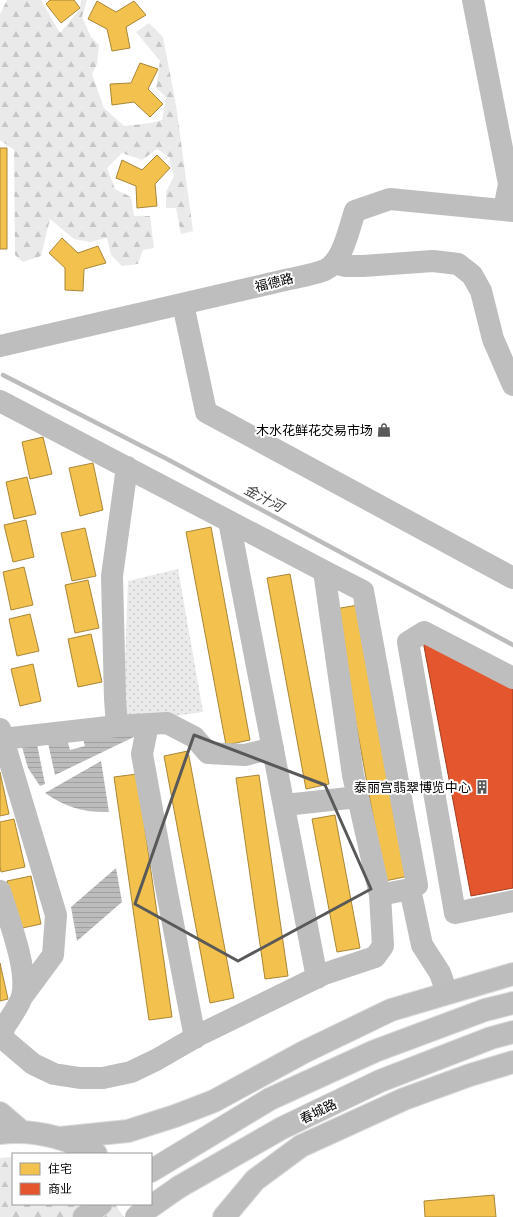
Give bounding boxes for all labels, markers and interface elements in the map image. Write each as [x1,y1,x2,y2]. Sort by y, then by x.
street label: 福德路 [253,270,295,294]
shop icon: 木水花鲜花交易市场 [376,422,392,438]
place label: 木水花鲜花交易市场 [256,423,373,438]
water label: 金汁河 [242,481,289,516]
building icon: 泰丽宫翡翠博览中心 [474,779,490,795]
place label: 泰丽宫翡翠博览中心 [354,780,471,795]
street label: 春城路 [297,1096,339,1127]
legend [12,1153,152,1205]
text: 住宅 [48,1162,72,1176]
text: 商业 [48,1182,72,1196]

